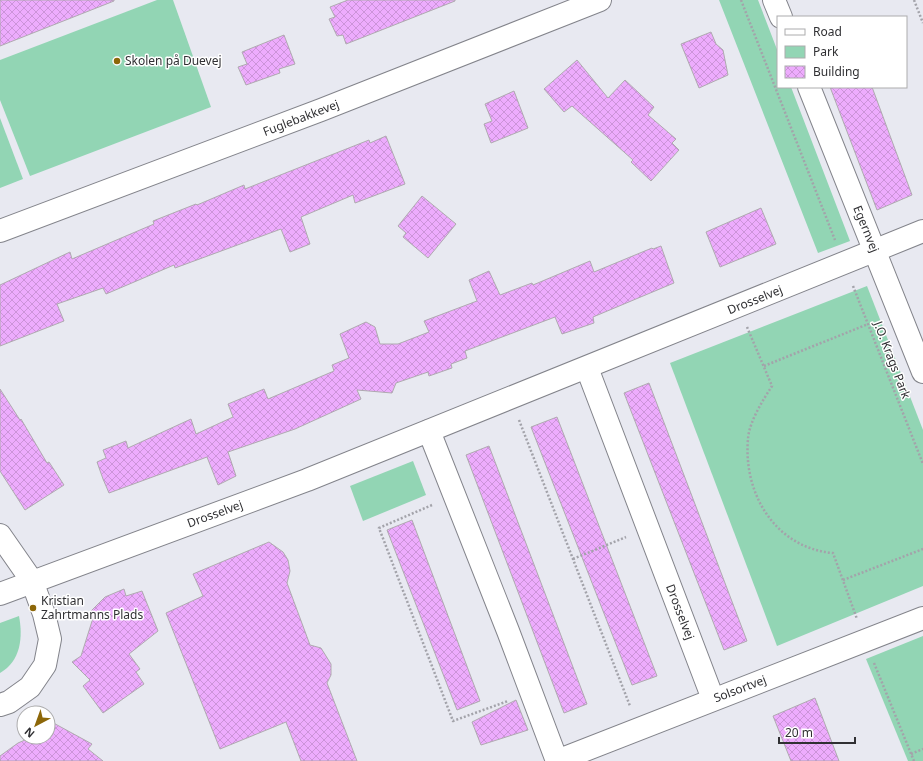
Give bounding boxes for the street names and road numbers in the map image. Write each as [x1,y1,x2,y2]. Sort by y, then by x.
street label: Fuglebakkevej [260,95,341,140]
street label: Egernvej [849,203,884,255]
street label: Drosselvej [725,281,785,318]
street label: J.O. Krags Park [870,318,915,402]
street label: Drosselvej [185,496,245,531]
street label: Drosselvej [662,582,699,642]
street label: Solsortvej [711,671,769,706]

